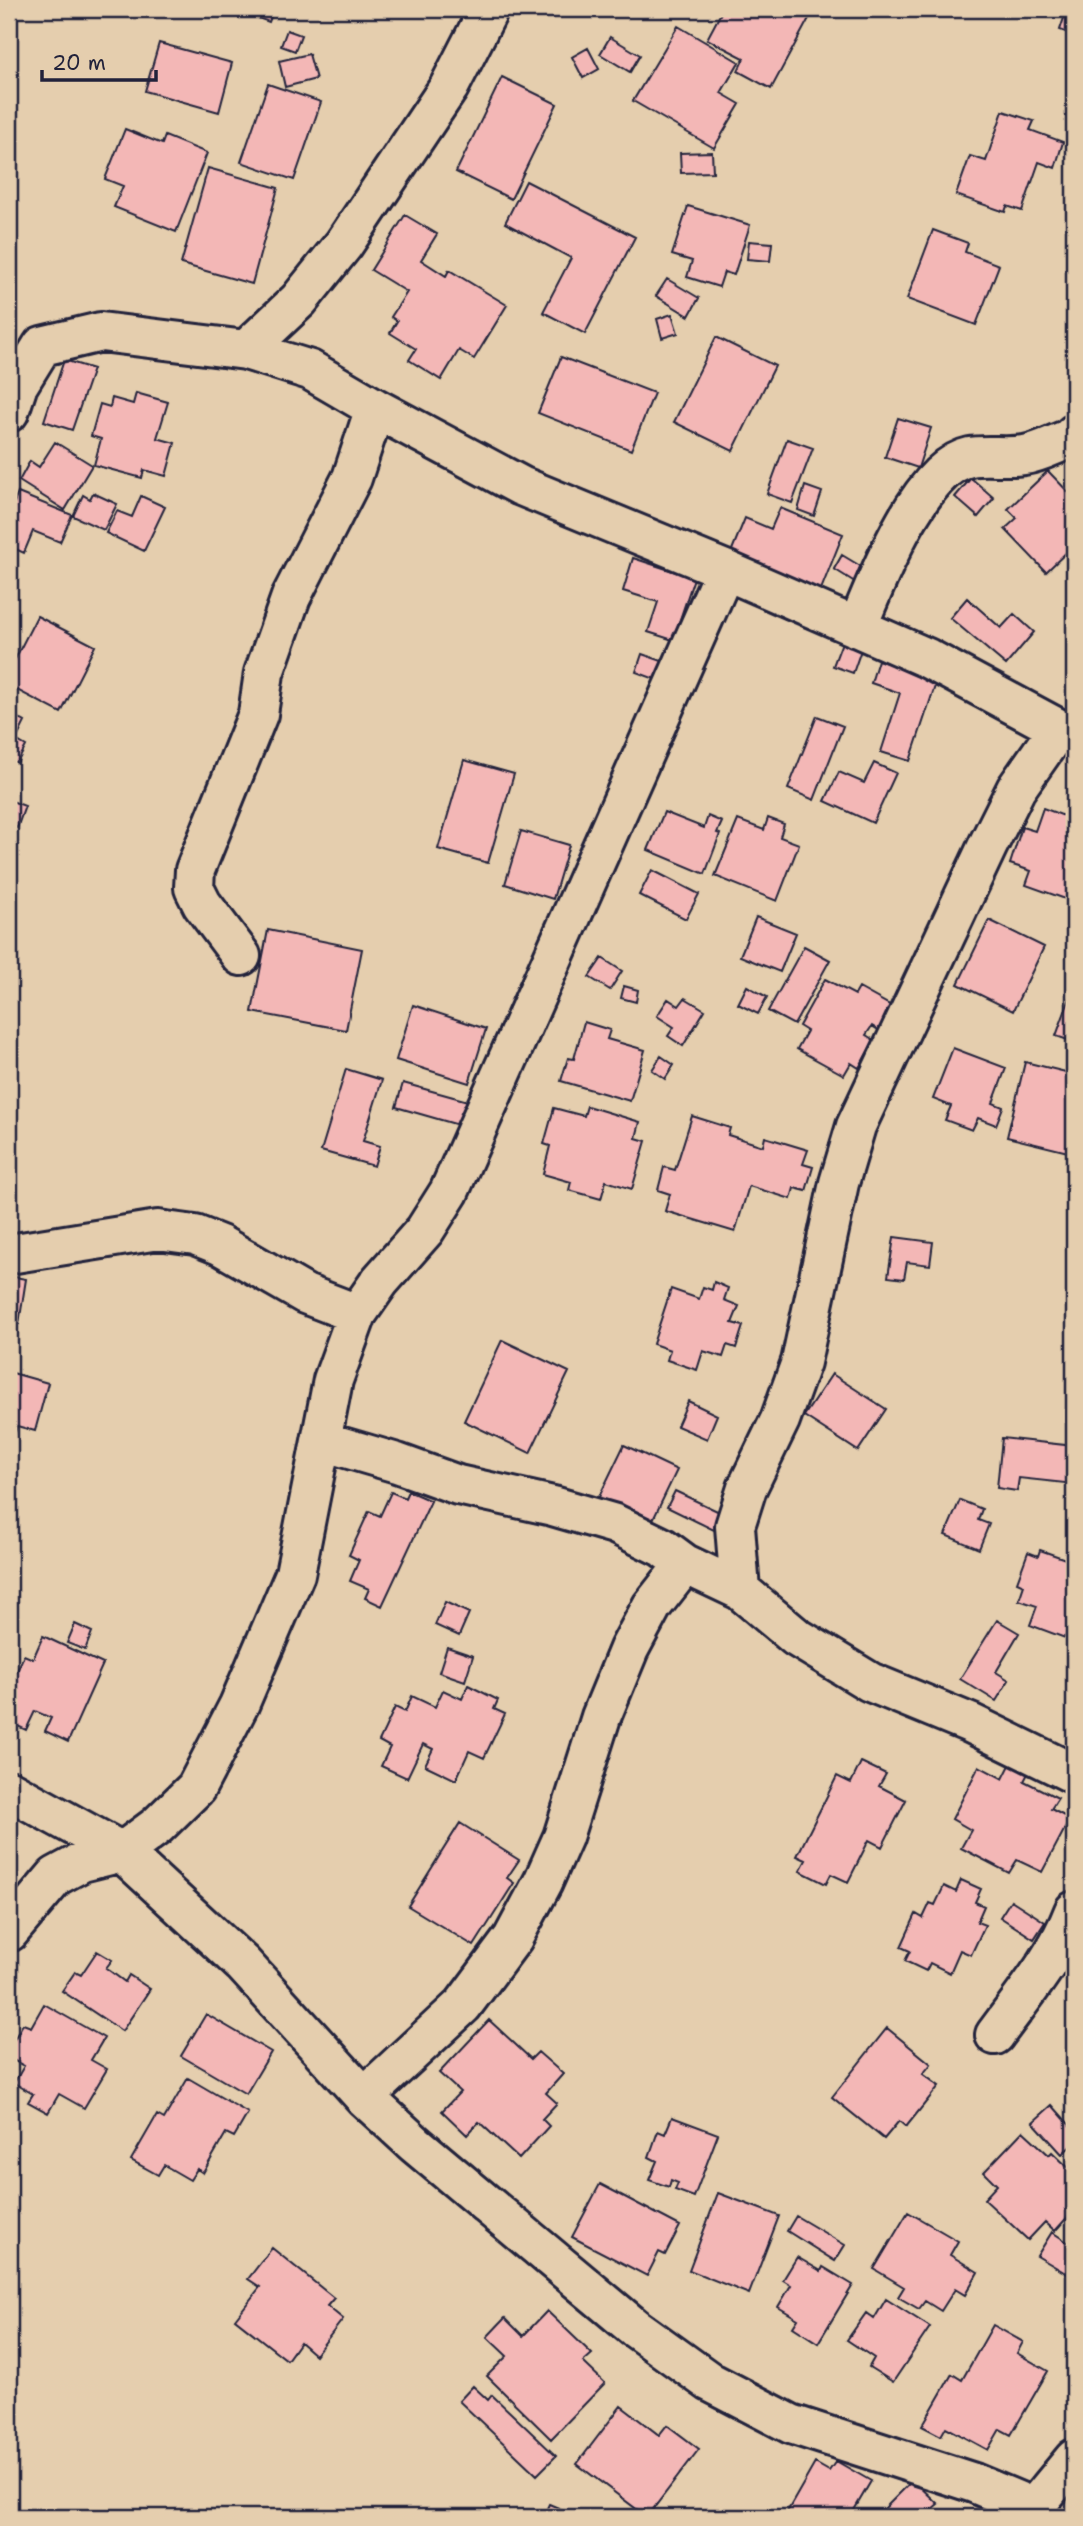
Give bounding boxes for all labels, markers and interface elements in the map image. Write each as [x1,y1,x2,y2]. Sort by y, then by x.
scale bar [42,38,156,82]
text: 20 m [52,49,106,77]

